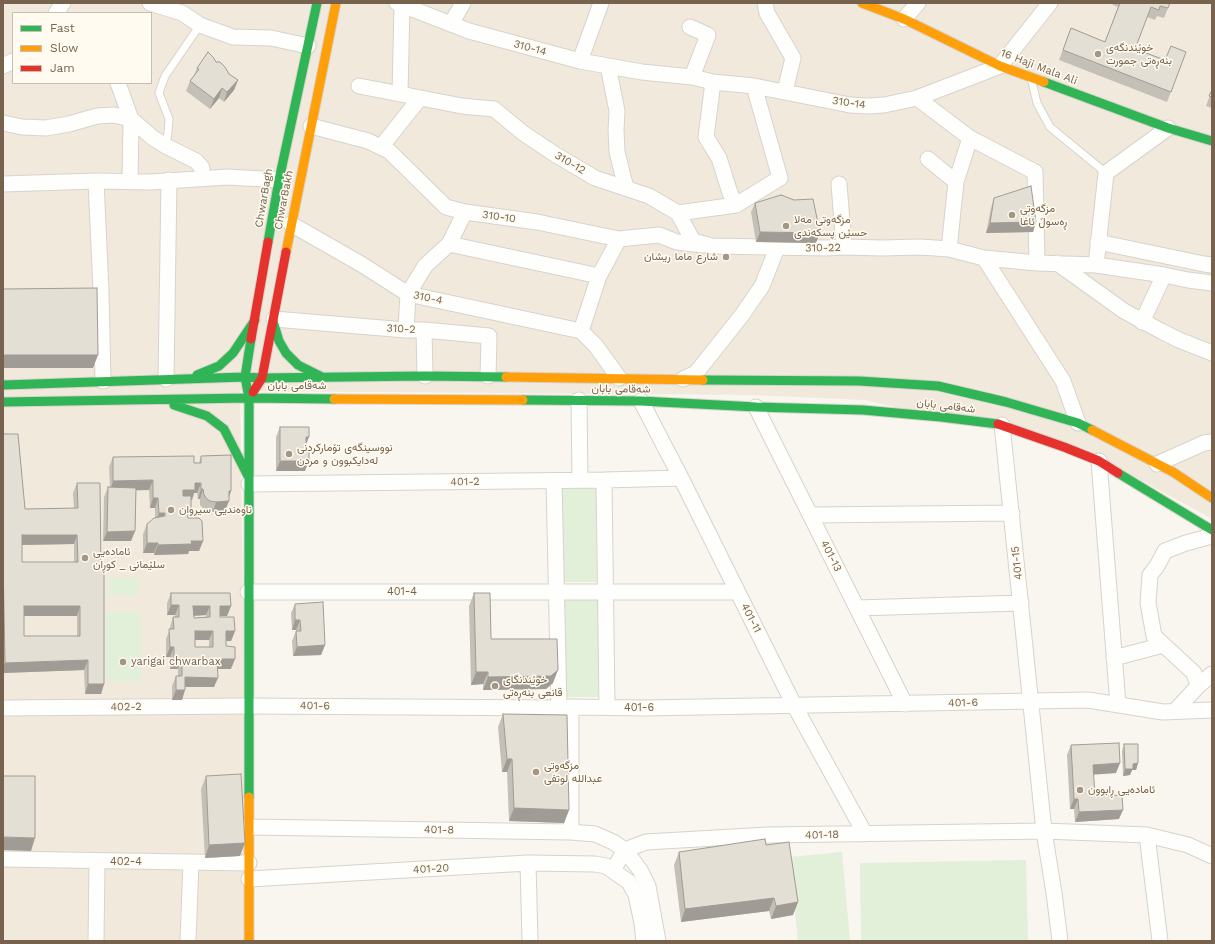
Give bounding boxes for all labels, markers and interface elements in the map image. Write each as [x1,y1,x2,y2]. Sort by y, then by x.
legend [12,12,152,84]
text: Fast [50,21,75,35]
street label: 310-14 [512,37,548,59]
text: Slow [50,41,78,55]
place label: خوێندنگەی بنەڕەتی جمورت [1106,41,1172,67]
street label: 16 Haji Mala Ali [999,46,1079,88]
marker: خوێندنگەی بنەڕەتی جمورت [1093,49,1103,59]
text: Jam [50,61,75,75]
street label: 310-14 [831,94,867,112]
street label: 310-12 [552,149,588,177]
street label: ChwarBagh [252,167,276,229]
street label: ChwarBakh [272,169,296,231]
place label: مزگەوتی ڕەسوڵ ئاغا [1020,202,1067,228]
street label: 310-10 [481,208,517,226]
marker: مزگەوتی ڕەسوڵ ئاغا [1007,210,1017,220]
place label: مزگەوتی مەلا حسێن پسکەندی [794,213,867,239]
marker: مزگەوتی مەلا حسێن پسکەندی [781,221,791,231]
street label: 310-22 [805,241,841,255]
place label: شارع ماما ريشان [644,250,718,264]
marker: شارع ماما ريشان [721,252,731,262]
street label: 310-4 [412,288,444,308]
street label: 310-2 [386,322,416,336]
street label: شەقامی بابان [268,379,326,393]
street label: شەقامی بابان [591,382,651,396]
street label: شەقامی بابان [916,396,976,416]
place label: نووسینگەی تۆمارکردنی لەدایکبوون و مردن [297,441,393,467]
marker: نووسینگەی تۆمارکردنی لەدایکبوون و مردن [284,449,294,459]
street label: 401-2 [450,475,480,489]
place label: ناوەندیی سیروان [179,503,252,517]
marker: ناوەندیی سیروان [166,505,176,515]
street label: 401-13 [817,538,845,574]
place label: ئامادەیی سلێمانی _ کوڕان [93,545,165,571]
street label: 401-15 [1009,546,1025,580]
marker: ئامادەیی سلێمانی _ کوڕان [80,553,90,563]
street label: 401-4 [387,585,417,599]
street label: 401-11 [738,601,764,635]
place label: yarigai chwarbax [131,655,221,669]
marker: yarigai chwarbax [118,657,128,667]
place label: خوێندنگای قانعی بنەڕەتی [503,673,562,699]
marker: خوێندنگای قانعی بنەڕەتی [490,681,500,691]
street label: 401-6 [948,696,978,710]
street label: 401-6 [300,699,330,713]
street label: 402-2 [110,700,142,714]
street label: 401-6 [624,701,654,715]
place label: مزگەوتی عبداللە لوتفی [544,759,602,785]
marker: مزگەوتی عبداللە لوتفی [531,767,541,777]
place label: ئامادەیی ڕابوون [1088,783,1155,797]
marker: ئامادەیی ڕابوون [1075,785,1085,795]
street label: 401-8 [424,823,454,837]
street label: 401-18 [805,828,839,842]
street label: 402-4 [110,855,142,869]
street label: 401-20 [413,861,449,877]

